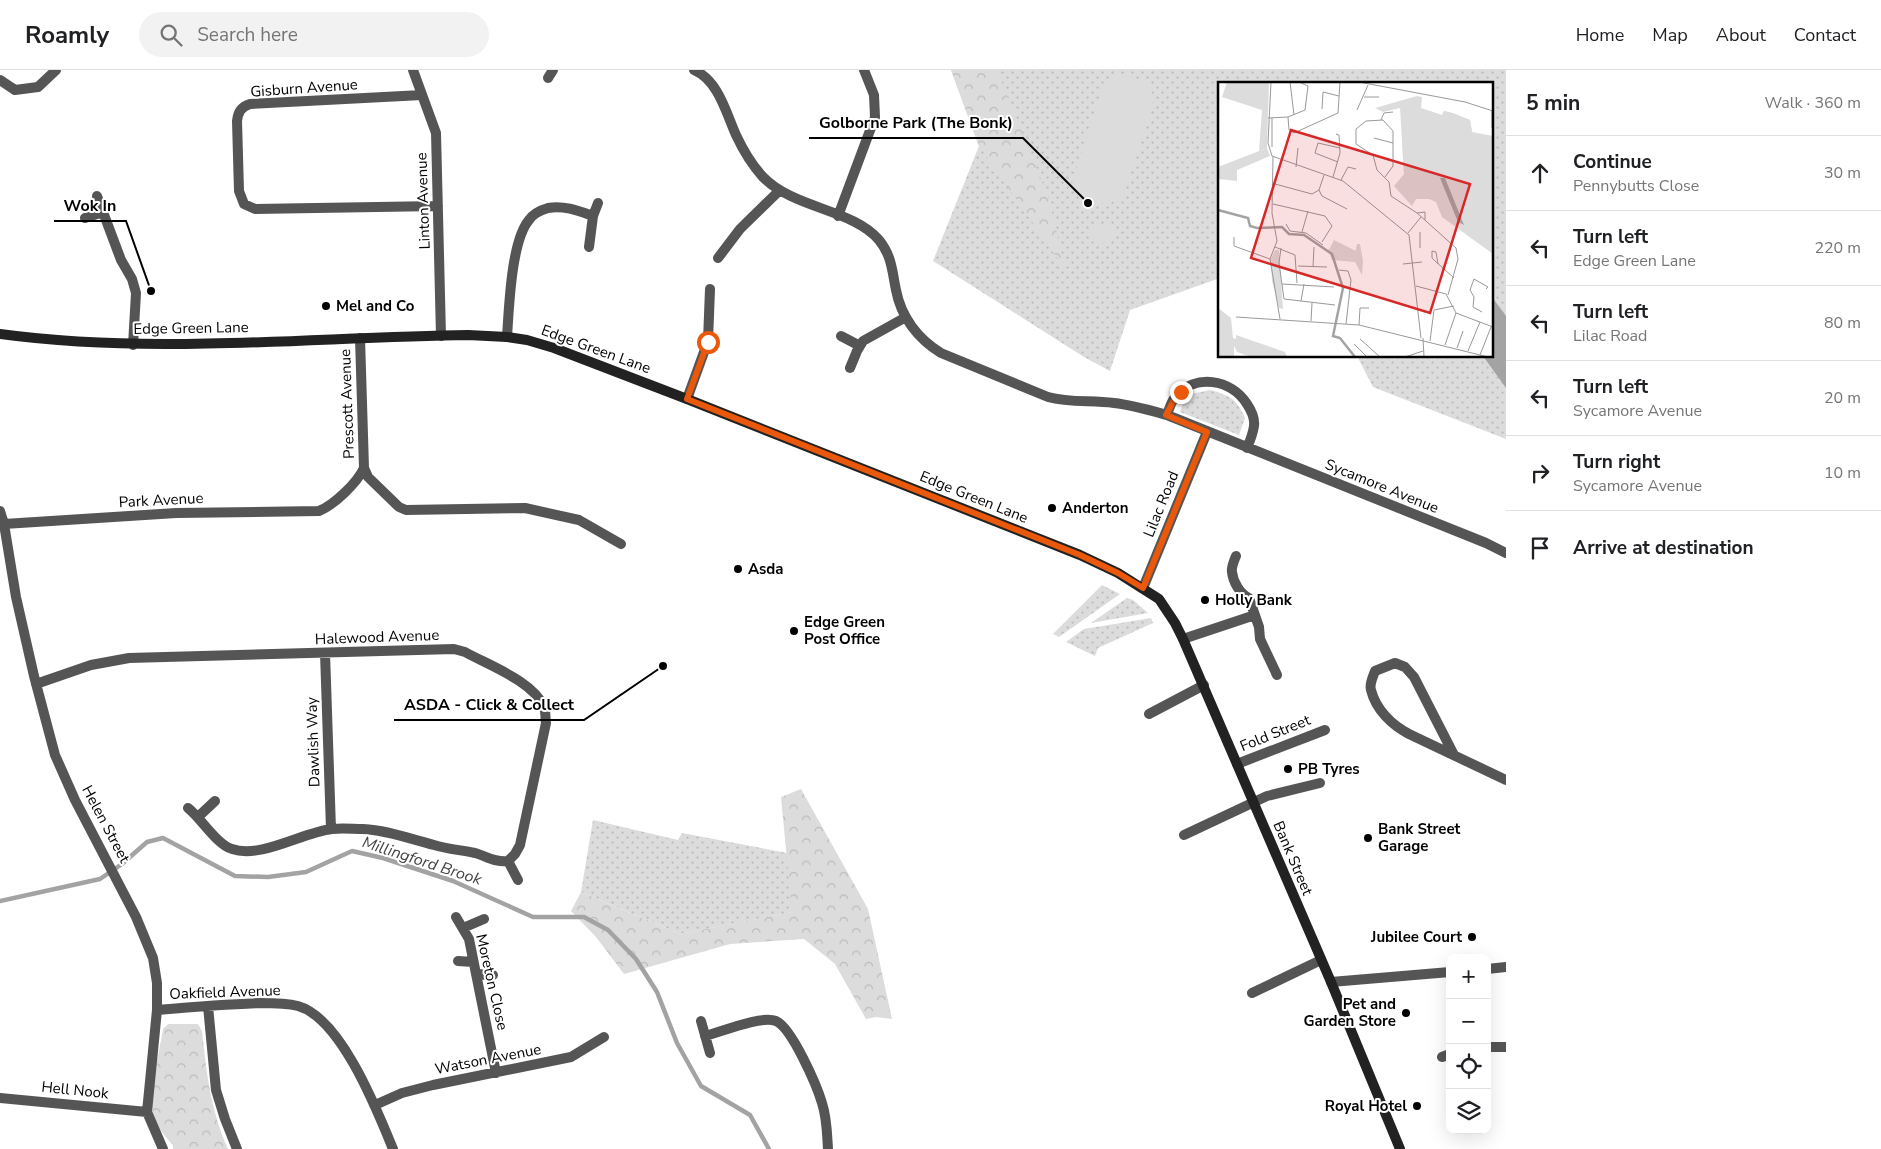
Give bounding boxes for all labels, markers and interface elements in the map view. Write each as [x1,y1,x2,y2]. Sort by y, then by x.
search box [139,12,489,57]
text: Roamly [25,19,109,51]
icon: search [157,21,185,49]
text: Search here [197,22,298,48]
text: Home [1576,23,1624,47]
text: Map [1652,23,1688,47]
text: About [1716,23,1766,47]
text: Contact [1794,23,1856,47]
street label: Gisburn Avenue [250,74,358,102]
inset map [1218,82,1494,358]
text: 5 min [1526,89,1580,117]
text: Walk · 360 m [1765,92,1861,114]
callout: Golborne Park (The Bonk) [809,107,1023,138]
text: Golborne Park (The Bonk) [819,112,1013,134]
text: Continue [1573,149,1652,175]
street label: Linton Avenue [411,152,435,250]
icon: ahead [1526,159,1554,187]
text: 30 m [1824,162,1861,184]
text: Pennybutts Close [1573,175,1699,197]
callout: Wok In [54,190,126,221]
text: Wok In [64,195,116,217]
text: Turn left [1573,224,1648,250]
icon: left [1526,234,1554,262]
text: 220 m [1814,237,1861,259]
text: Edge Green Lane [1573,250,1696,272]
place label: Mel and Co [336,296,415,316]
text: Turn left [1573,299,1648,325]
marker: Mel and Co [320,300,332,312]
icon: left [1526,309,1554,337]
text: 80 m [1824,312,1861,334]
street label: Edge Green Lane [133,317,249,339]
street label: Edge Green Lane [538,320,654,378]
text: Lilac Road [1573,325,1647,347]
route start [697,331,720,354]
street label: Prescott Avenue [335,349,359,459]
text: Turn left [1573,374,1648,400]
route end [1170,381,1193,404]
icon: left [1526,384,1554,412]
text: 20 m [1824,387,1861,409]
text: Sycamore Avenue [1573,400,1702,422]
text: Turn right [1573,449,1660,475]
street label: Sycamore Avenue [1322,454,1442,518]
icon: right [1526,459,1554,487]
text: 10 m [1824,462,1861,484]
street label: Edge Green Lane [917,466,1031,528]
street label: Lilac Road [1139,468,1183,540]
text: Sycamore Avenue [1573,475,1702,497]
street label: Park Avenue [118,488,204,512]
place label: Anderton [1062,498,1128,518]
marker: Anderton [1046,502,1058,514]
icon: arrive [1526,534,1554,562]
text: Arrive at destination [1573,535,1754,561]
place label: Asda [748,559,784,579]
marker: Asda [732,563,744,575]
place label: Holly Bank [1215,590,1293,610]
marker: Holly Bank [1199,594,1211,606]
place label: Edge Green Post Office [804,612,885,649]
street label: Halewood Avenue [314,625,440,649]
marker: Edge Green Post Office [788,625,800,637]
callout: ASDA - Click & Collect [394,689,584,720]
text: ASDA - Click & Collect [404,694,575,716]
street label: Dawlish Way [301,696,325,788]
street label: Fold Street [1237,710,1314,756]
place label: PB Tyres [1298,759,1360,779]
marker: PB Tyres [1282,763,1294,775]
street label: Helen Street [77,782,135,867]
street label: Bank Street [1268,818,1318,899]
place label: Bank Street Garage [1378,819,1461,856]
water label: Millingford Brook [359,831,485,891]
marker: Bank Street Garage [1362,832,1374,844]
place label: Jubilee Court [1370,927,1462,947]
marker: Jubilee Court [1466,931,1478,943]
street label: Moreton Close [471,932,513,1032]
map controls [1446,954,1491,1134]
button: + [1446,954,1491,999]
street label: Oakfield Avenue [169,980,281,1004]
place label: Pet and Garden Store [1303,994,1396,1031]
button: − [1446,999,1491,1044]
marker: Pet and Garden Store [1400,1007,1412,1019]
street label: Watson Avenue [433,1039,543,1079]
button: locate [1446,1044,1491,1089]
street label: Hell Nook [40,1077,110,1104]
button: layers [1446,1089,1491,1134]
place label: Royal Hotel [1325,1096,1407,1116]
marker: Royal Hotel [1411,1100,1423,1112]

